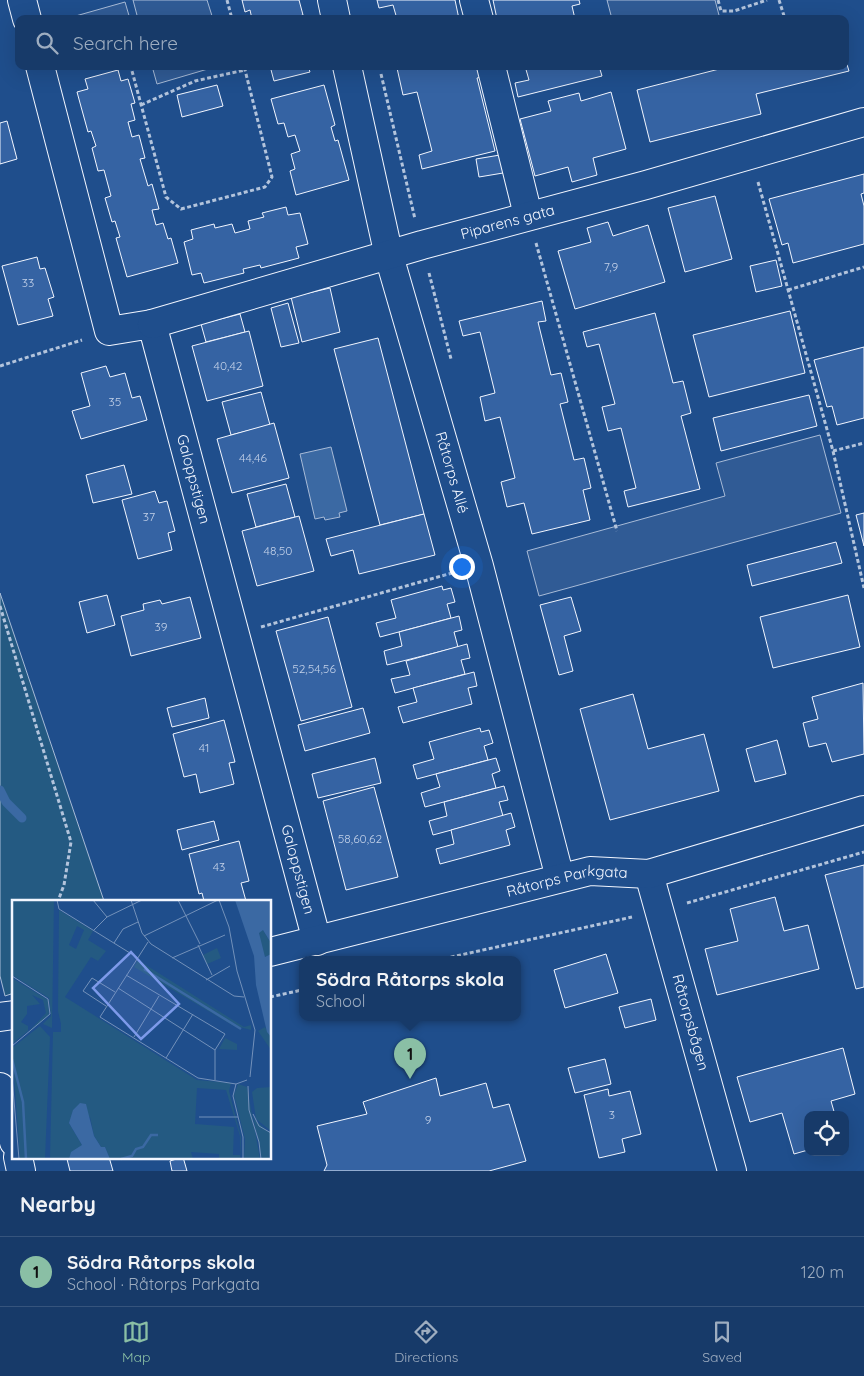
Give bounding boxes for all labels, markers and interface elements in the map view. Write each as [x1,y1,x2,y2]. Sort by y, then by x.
search box [15,15,849,70]
icon: search [33,29,61,57]
text: Search here [73,31,178,55]
street label: Piparens gata [458,200,557,243]
house number: 7,9 [604,259,619,274]
house number: 33 [22,275,34,290]
house number: 40,42 [214,358,243,373]
house number: 35 [109,394,121,409]
street label: Råtorps Allé [431,429,473,515]
street label: Galoppstigen [173,432,215,526]
house number: 44,46 [239,450,267,465]
house number: 37 [143,509,155,524]
house number: 48,50 [264,543,292,558]
your location [449,554,475,580]
house number: 39 [155,619,168,634]
house number: 52,54,56 [292,661,336,676]
house number: 41 [199,740,209,755]
street label: Galoppstigen [277,822,319,916]
house number: 58,60,62 [338,831,383,846]
house number: 43 [213,859,225,874]
street label: Råtorps Parkgata [504,861,628,901]
inset map [12,900,271,1158]
popup [299,956,521,1021]
text: Södra Råtorps skola [316,967,504,991]
street label: Råtorpsbågen [668,972,713,1073]
text: School [316,991,365,1011]
pin: 1 [394,1038,426,1079]
house number: 3 [609,1107,615,1122]
map controls [804,1111,849,1156]
button: locate [804,1111,849,1156]
house number: 9 [425,1112,432,1127]
text: Nearby [20,1191,96,1217]
text: Södra Råtorps skola [67,1250,255,1274]
text: 1 [33,1262,39,1282]
text: 120 m [801,1262,844,1282]
text: School · Råtorps Parkgata [67,1274,260,1294]
tab: Map [122,1318,150,1366]
tab: Directions [394,1318,458,1366]
tab: Saved [702,1318,742,1366]

